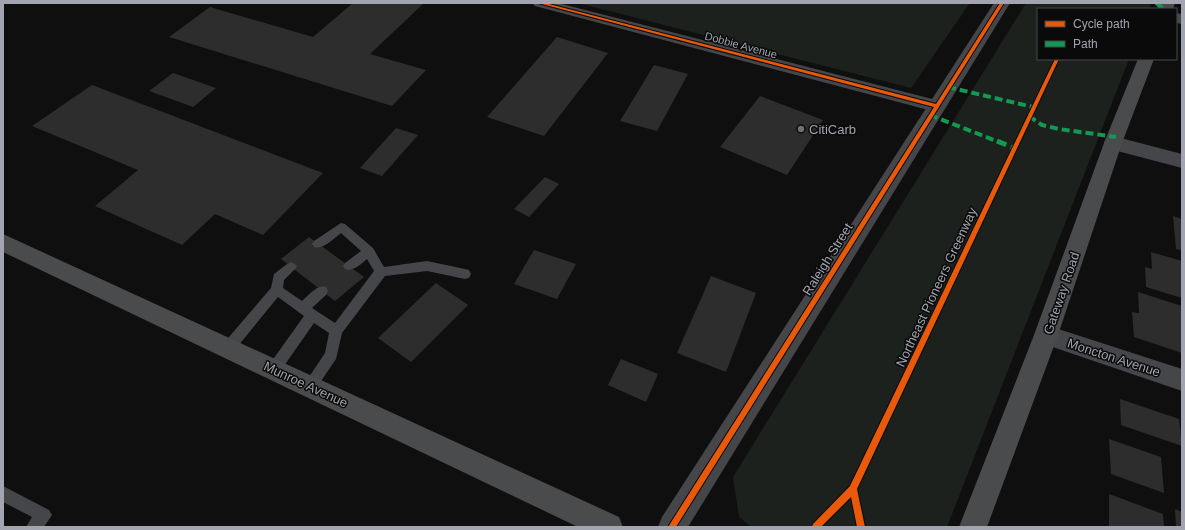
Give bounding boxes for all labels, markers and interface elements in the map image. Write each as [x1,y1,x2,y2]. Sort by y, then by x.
legend [1037,8,1177,60]
text: Cycle path [1073,17,1130,31]
street label: Dobbie Avenue [704,30,778,60]
text: Path [1073,37,1098,51]
place label: CitiCarb [809,122,856,137]
marker: CitiCarb [796,124,806,134]
street label: Northeast Pioneers Greenway [893,205,980,369]
street label: Raleigh Street [799,220,856,298]
street label: Gateway Road [1040,250,1083,336]
street label: Moncton Avenue [1066,335,1162,380]
street label: Munroe Avenue [261,358,350,410]

